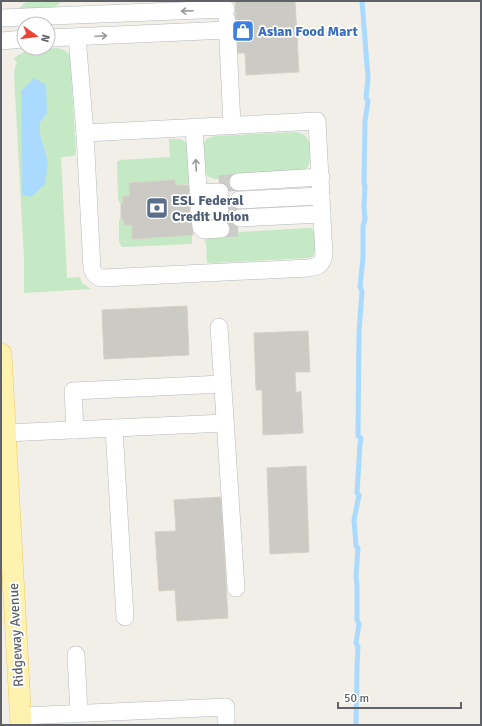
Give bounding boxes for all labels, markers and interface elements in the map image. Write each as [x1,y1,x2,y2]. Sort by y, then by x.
one-way arrow [181,7,194,14]
north arrow [16,16,56,56]
shop icon: Asian Food Mart [230,18,256,44]
place label: Asian Food Mart [258,23,358,40]
one-way arrow [94,32,107,39]
text: N [38,33,52,44]
one-way arrow [193,159,200,172]
place label: ESL Federal Credit Union [172,192,249,225]
bank icon: ESL Federal Credit Union [144,195,170,221]
street label: Ridgeway Avenue [5,583,27,687]
scale bar [338,684,461,710]
text: 50 m [344,691,369,706]

